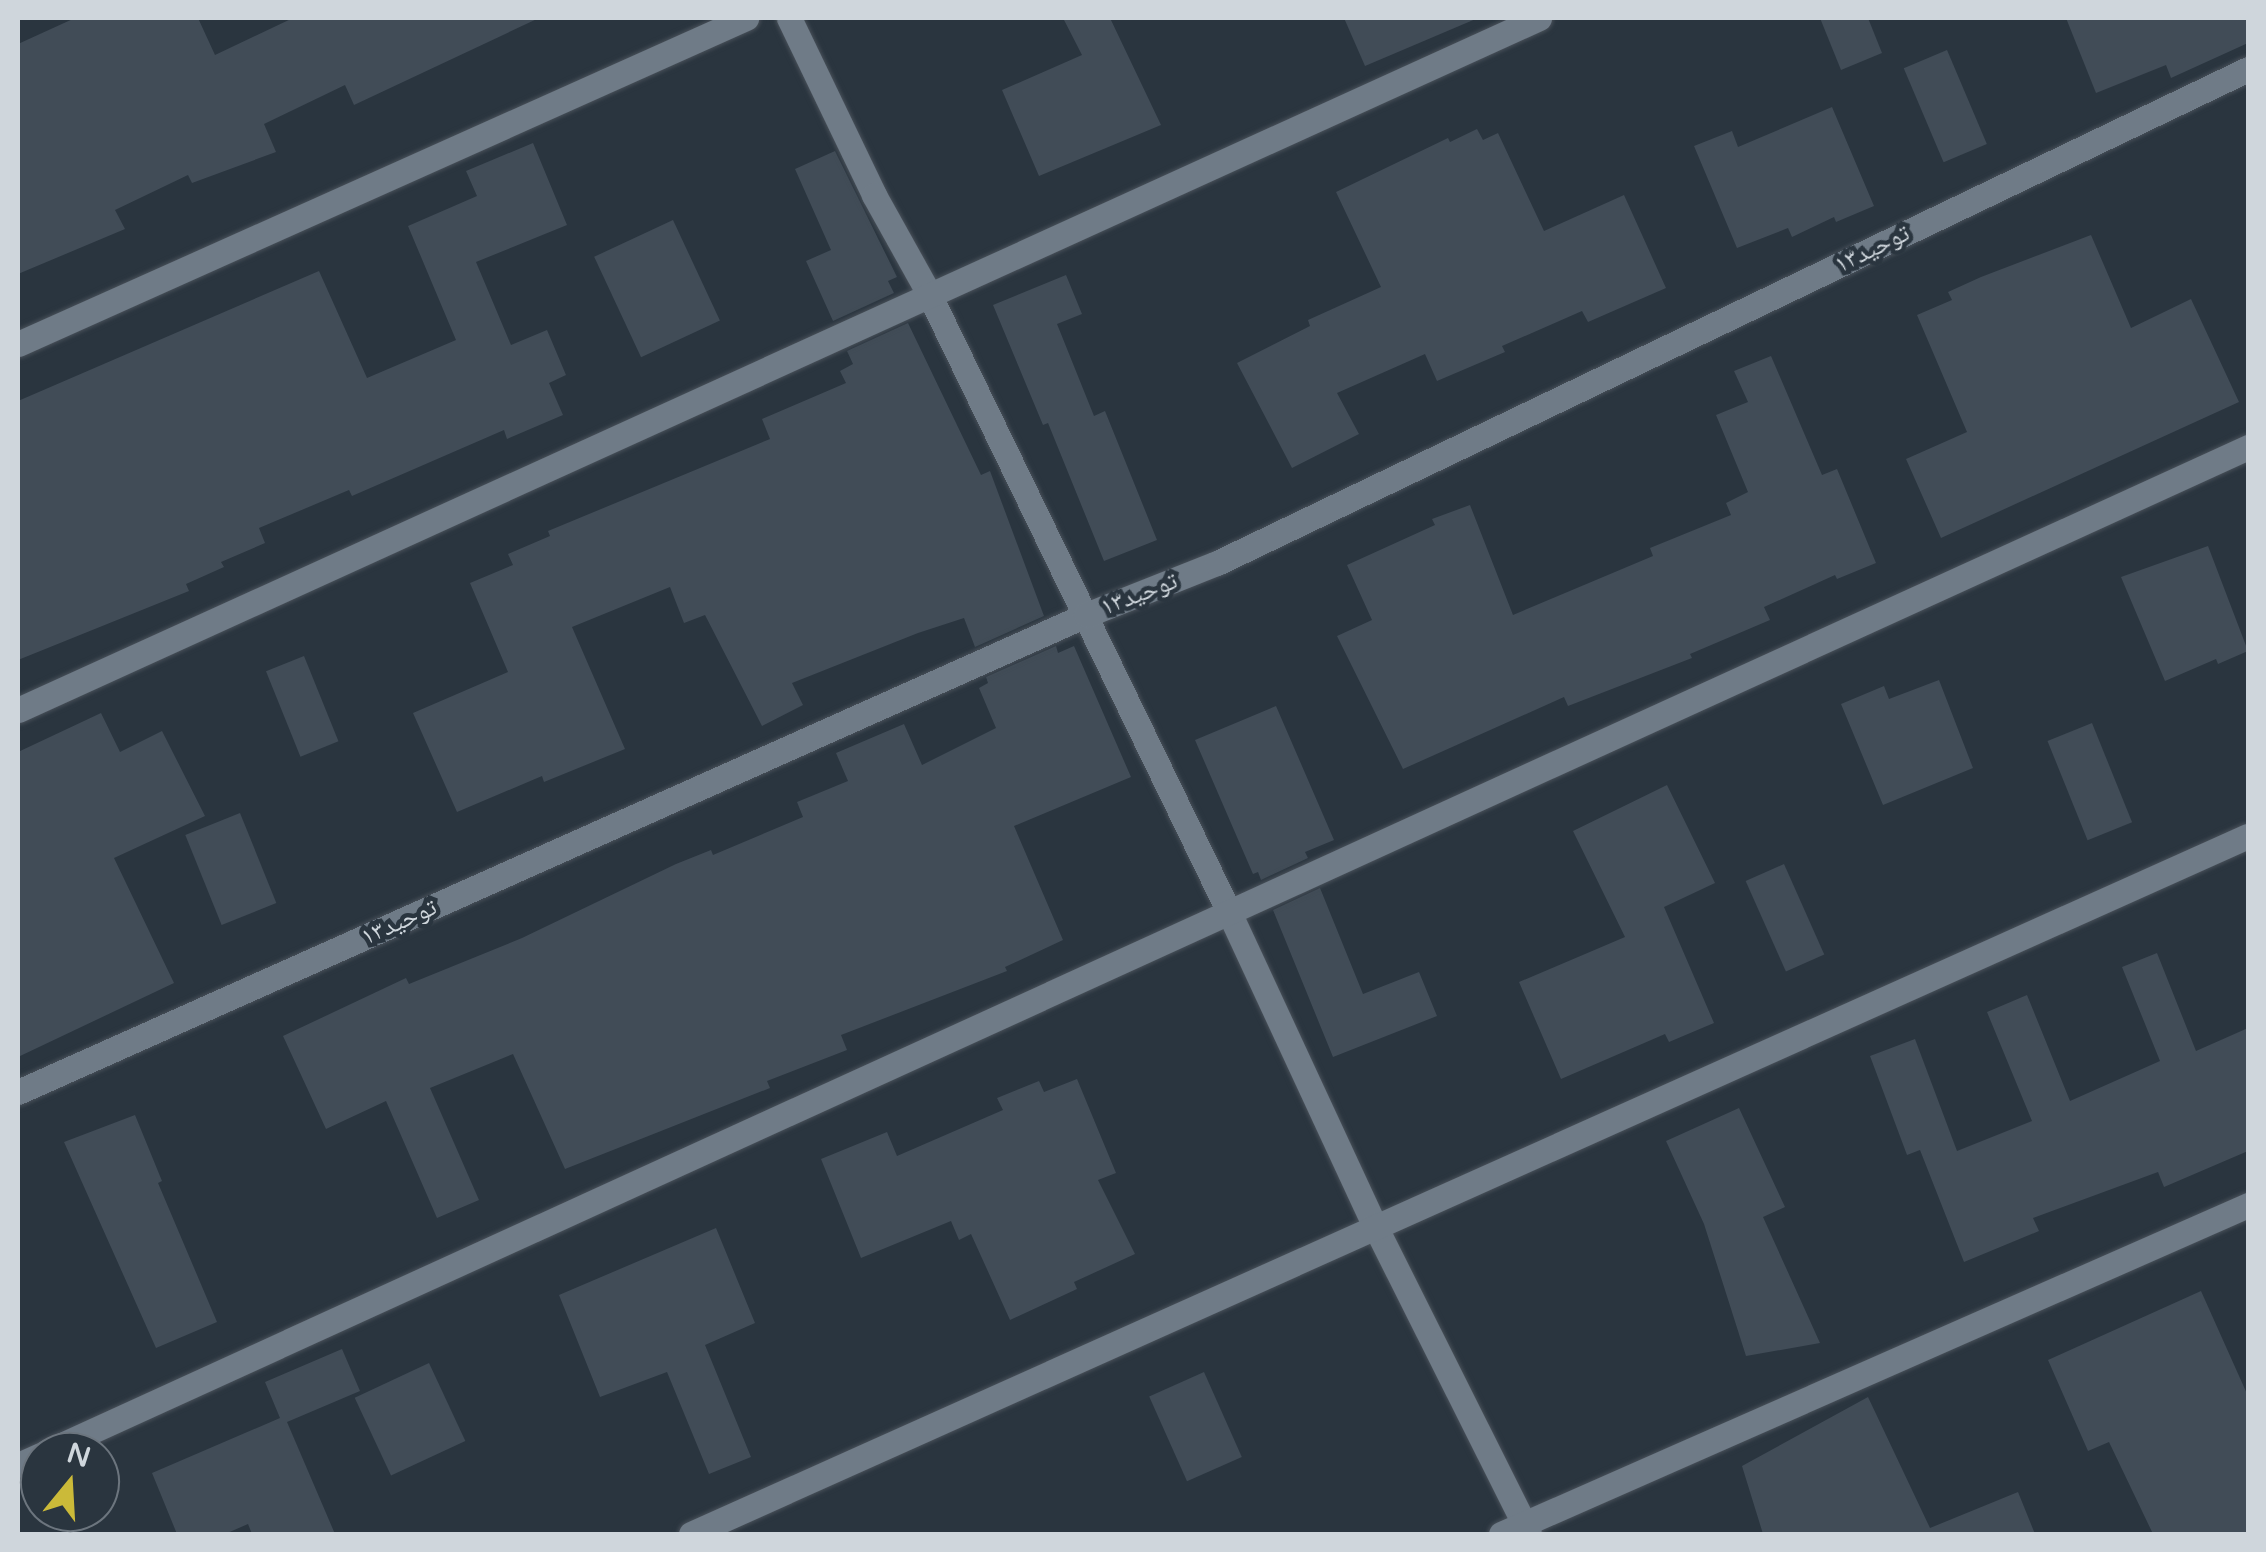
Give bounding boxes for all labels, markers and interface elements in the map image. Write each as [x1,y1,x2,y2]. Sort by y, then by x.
street label: توحید۱۳ [1830,218,1914,280]
street label: توحید۱۳ [1097,566,1181,622]
street label: توحید۱۳ [357,892,441,952]
north arrow [20,1432,120,1532]
text: N [63,1436,95,1475]

